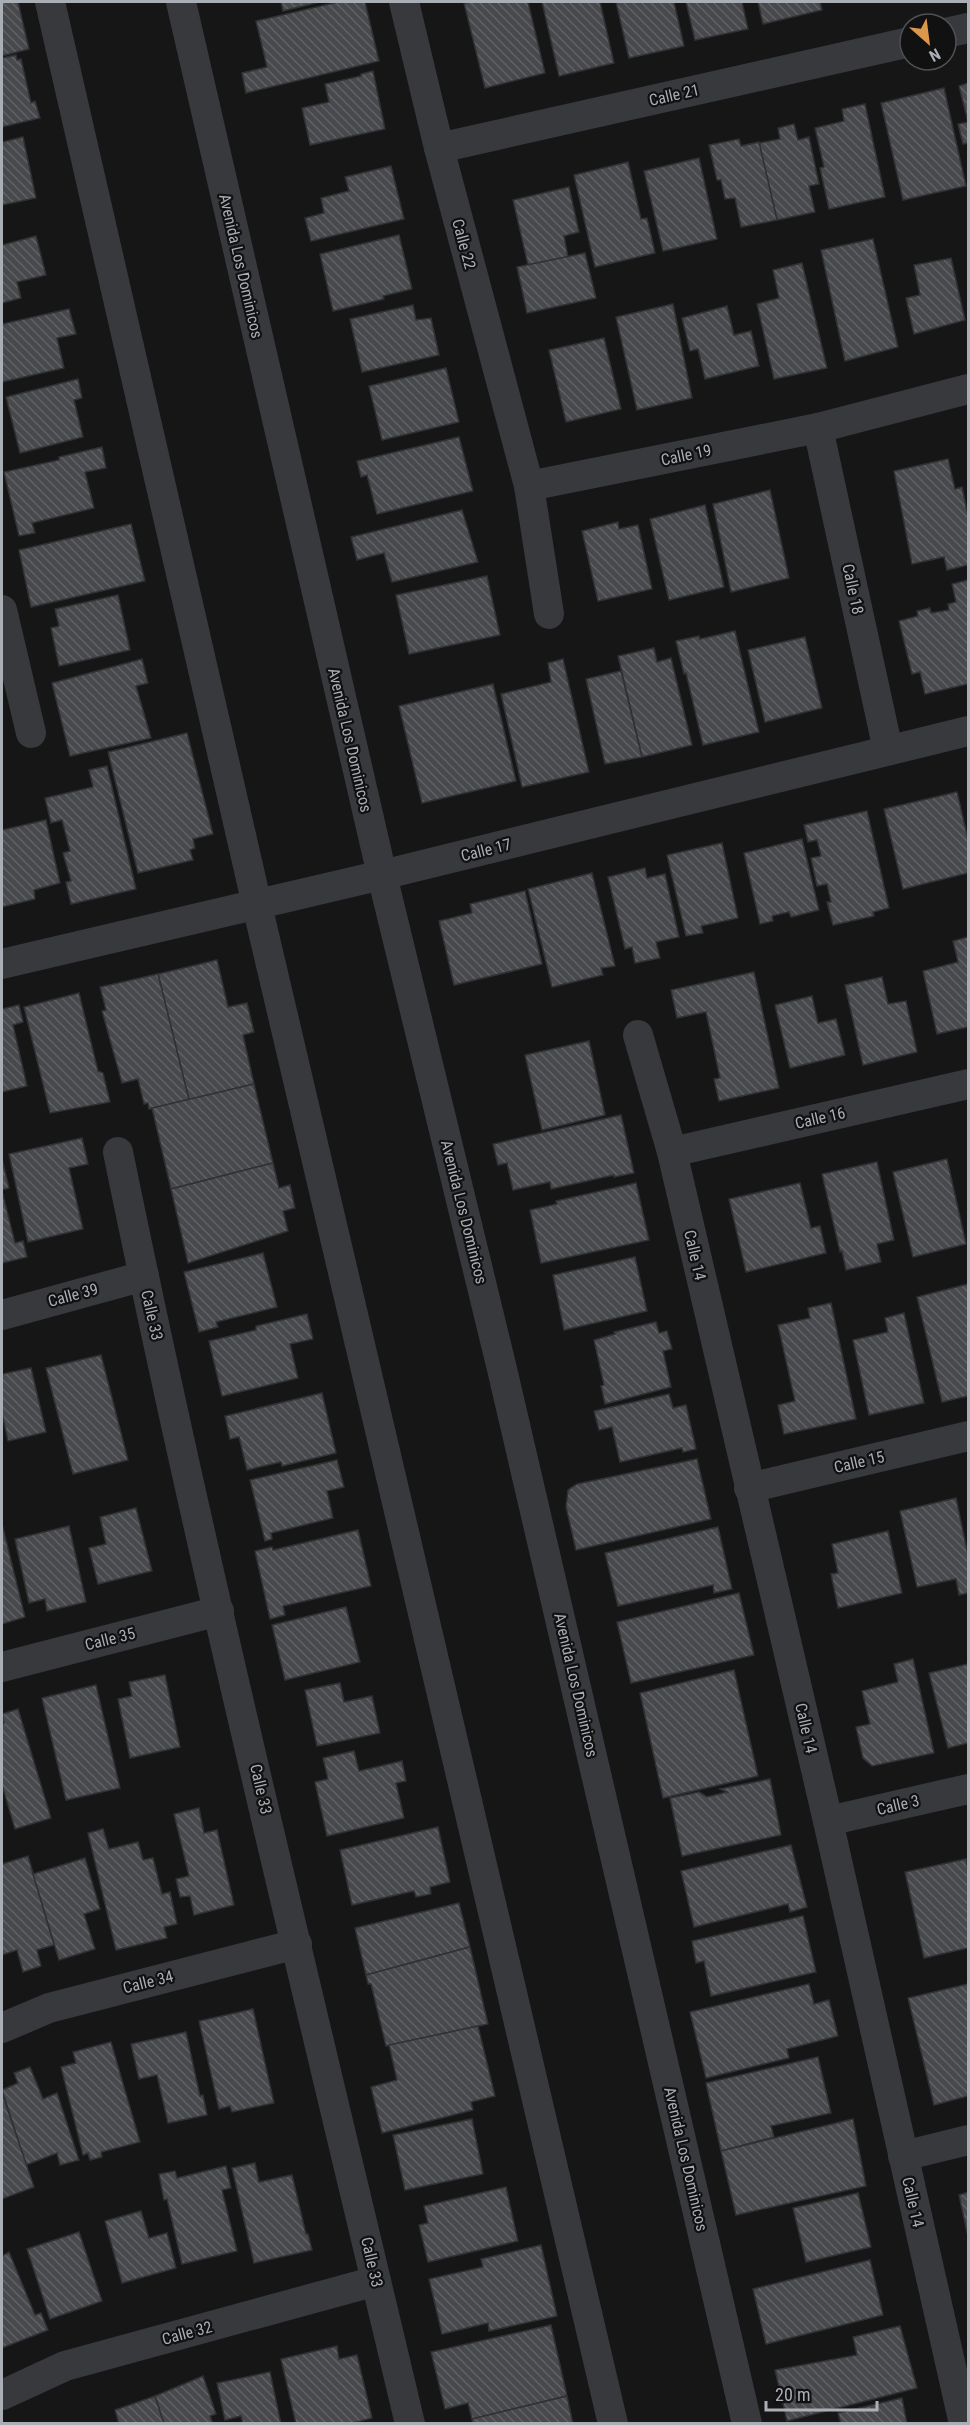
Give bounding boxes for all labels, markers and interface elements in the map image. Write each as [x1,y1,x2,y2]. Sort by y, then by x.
north arrow [898,12,958,72]
text: N [926,44,944,65]
street label: Calle 21 [647,80,701,110]
street label: Avenida Los Dominicos [215,192,267,340]
street label: Calle 22 [448,217,480,271]
street label: Calle 19 [659,440,713,470]
street label: Calle 18 [838,562,868,616]
street label: Avenida Los Dominicos [324,666,376,814]
street label: Calle 17 [459,835,513,865]
street label: Calle 16 [793,1103,847,1133]
street label: Avenida Los Dominicos [437,1138,491,1286]
street label: Calle 14 [680,1228,710,1282]
street label: Calle 39 [46,1279,100,1311]
street label: Calle 33 [137,1288,167,1342]
street label: Calle 15 [832,1447,886,1477]
street label: Avenida Los Dominicos [550,1611,602,1759]
street label: Calle 35 [83,1624,137,1654]
street label: Calle 14 [791,1701,821,1755]
street label: Calle 33 [246,1762,276,1816]
street label: Calle 3 [875,1791,921,1819]
street label: Calle 34 [121,1967,175,1997]
street label: Avenida Los Dominicos [660,2085,712,2233]
street label: Calle 14 [898,2175,928,2229]
street label: Calle 33 [357,2235,387,2289]
street label: Calle 32 [160,2317,214,2349]
scale bar [766,2374,877,2412]
text: 20 m [775,2384,810,2405]

